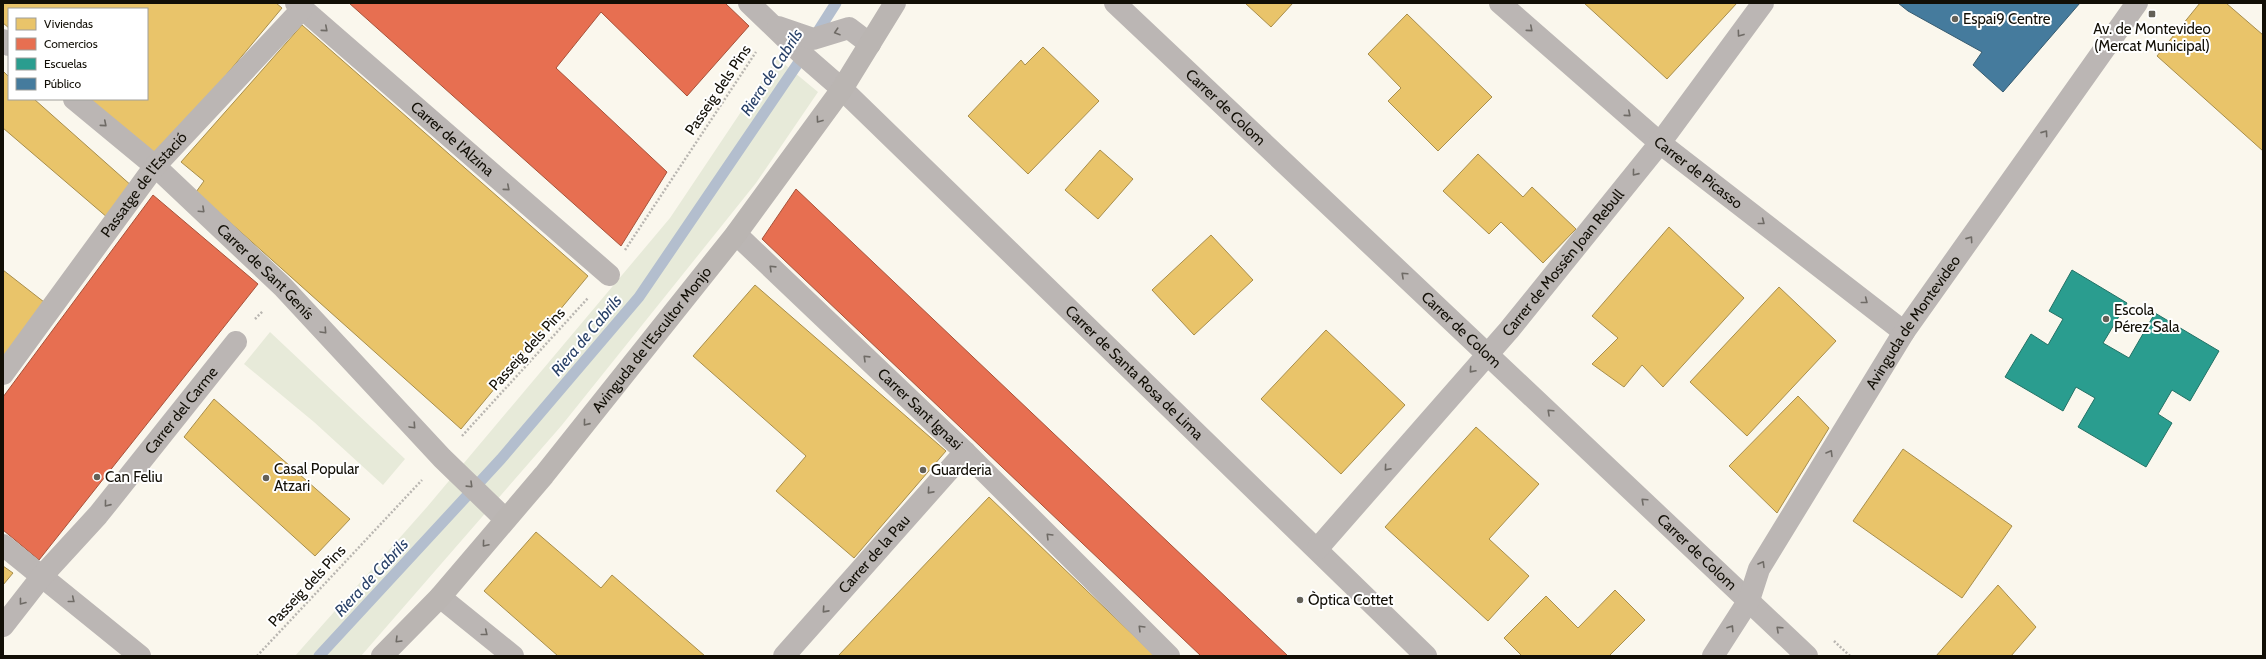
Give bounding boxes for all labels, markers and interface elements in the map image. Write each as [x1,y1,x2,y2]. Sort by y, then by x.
legend [8,8,148,100]
marker: Av. de Montevideo (Mercat Municipal) [2147,9,2157,19]
place label: Espai9 Centre [1963,10,2051,28]
marker: Espai9 Centre [1950,14,1960,24]
text: Viviendas [44,16,93,31]
place label: Av. de Montevideo (Mercat Municipal) [2093,20,2211,55]
one-way arrow [320,24,328,31]
one-way arrow [1525,24,1532,31]
water label: Riera de Cabrils [736,25,807,119]
one-way arrow [833,27,840,35]
one-way arrow [1738,30,1745,37]
text: Comercios [44,36,98,51]
street label: Passeig dels Pins [681,41,755,139]
text: Escuelas [44,56,87,71]
street label: Carrer de Colom [1182,65,1269,149]
text: Público [44,76,81,91]
street label: Carrer de l'Alzina [407,98,498,180]
one-way arrow [1623,110,1630,117]
one-way arrow [816,116,824,123]
one-way arrow [100,119,107,126]
street label: Passatge de l'Estació [97,129,191,241]
one-way arrow [2040,130,2047,137]
street label: Carrer de Picasso [1650,133,1746,213]
one-way arrow [1633,168,1640,176]
one-way arrow [502,184,510,191]
street label: Carrer de Mossèn Joan Rebull [1498,185,1628,340]
one-way arrow [197,205,205,213]
one-way arrow [1757,217,1764,224]
street label: Carrer de Sant Genís [213,220,318,323]
one-way arrow [1965,236,1972,243]
street label: Avinguda de Montevideo [1862,252,1964,393]
street label: Avinguda de l'Escultor Monjo [588,263,715,416]
one-way arrow [769,265,777,273]
one-way arrow [1401,272,1409,280]
street label: Carrer de Colom [1418,288,1505,372]
water label: Riera de Cabrils [547,291,626,380]
one-way arrow [1860,297,1867,304]
place label: Escola Pérez Sala [2114,301,2180,336]
street label: Carrer de Santa Rosa de Lima [1062,302,1207,444]
street label: Passeig dels Pins [485,304,569,394]
marker: Escola Pérez Sala [2101,314,2111,324]
one-way arrow [319,326,327,334]
one-way arrow [863,355,871,362]
street label: Carrer del Carme [141,363,222,458]
street label: Carrer Sant Ignasi [874,365,966,454]
one-way arrow [1469,365,1477,373]
one-way arrow [1547,410,1554,417]
one-way arrow [584,418,591,425]
one-way arrow [408,421,416,429]
one-way arrow [1825,450,1833,457]
place label: Casal Popular Atzari [274,460,359,495]
place label: Guarderia [931,461,993,479]
one-way arrow [1384,463,1391,471]
marker: Guarderia [918,465,928,475]
place label: Can Feliu [105,468,163,486]
marker: Can Feliu [92,472,102,482]
marker: Casal Popular Atzari [261,473,271,483]
one-way arrow [465,480,473,488]
one-way arrow [928,487,935,494]
one-way arrow [104,499,111,506]
one-way arrow [1641,499,1649,506]
street label: Carrer de Colom [1653,510,1741,594]
street label: Carrer de la Pau [835,511,914,597]
one-way arrow [1046,533,1054,541]
water label: Riera de Cabrils [330,534,412,620]
one-way arrow [482,539,489,546]
street label: Passeig dels Pins [265,541,349,631]
one-way arrow [1758,561,1765,568]
place label: Òptica Cottet [1308,590,1393,609]
marker: Òptica Cottet [1295,595,1305,605]
one-way arrow [68,596,75,603]
one-way arrow [19,598,26,605]
one-way arrow [823,605,830,612]
one-way arrow [1138,625,1146,633]
one-way arrow [1726,625,1734,632]
one-way arrow [1776,626,1784,634]
one-way arrow [480,628,488,635]
one-way arrow [395,635,402,643]

